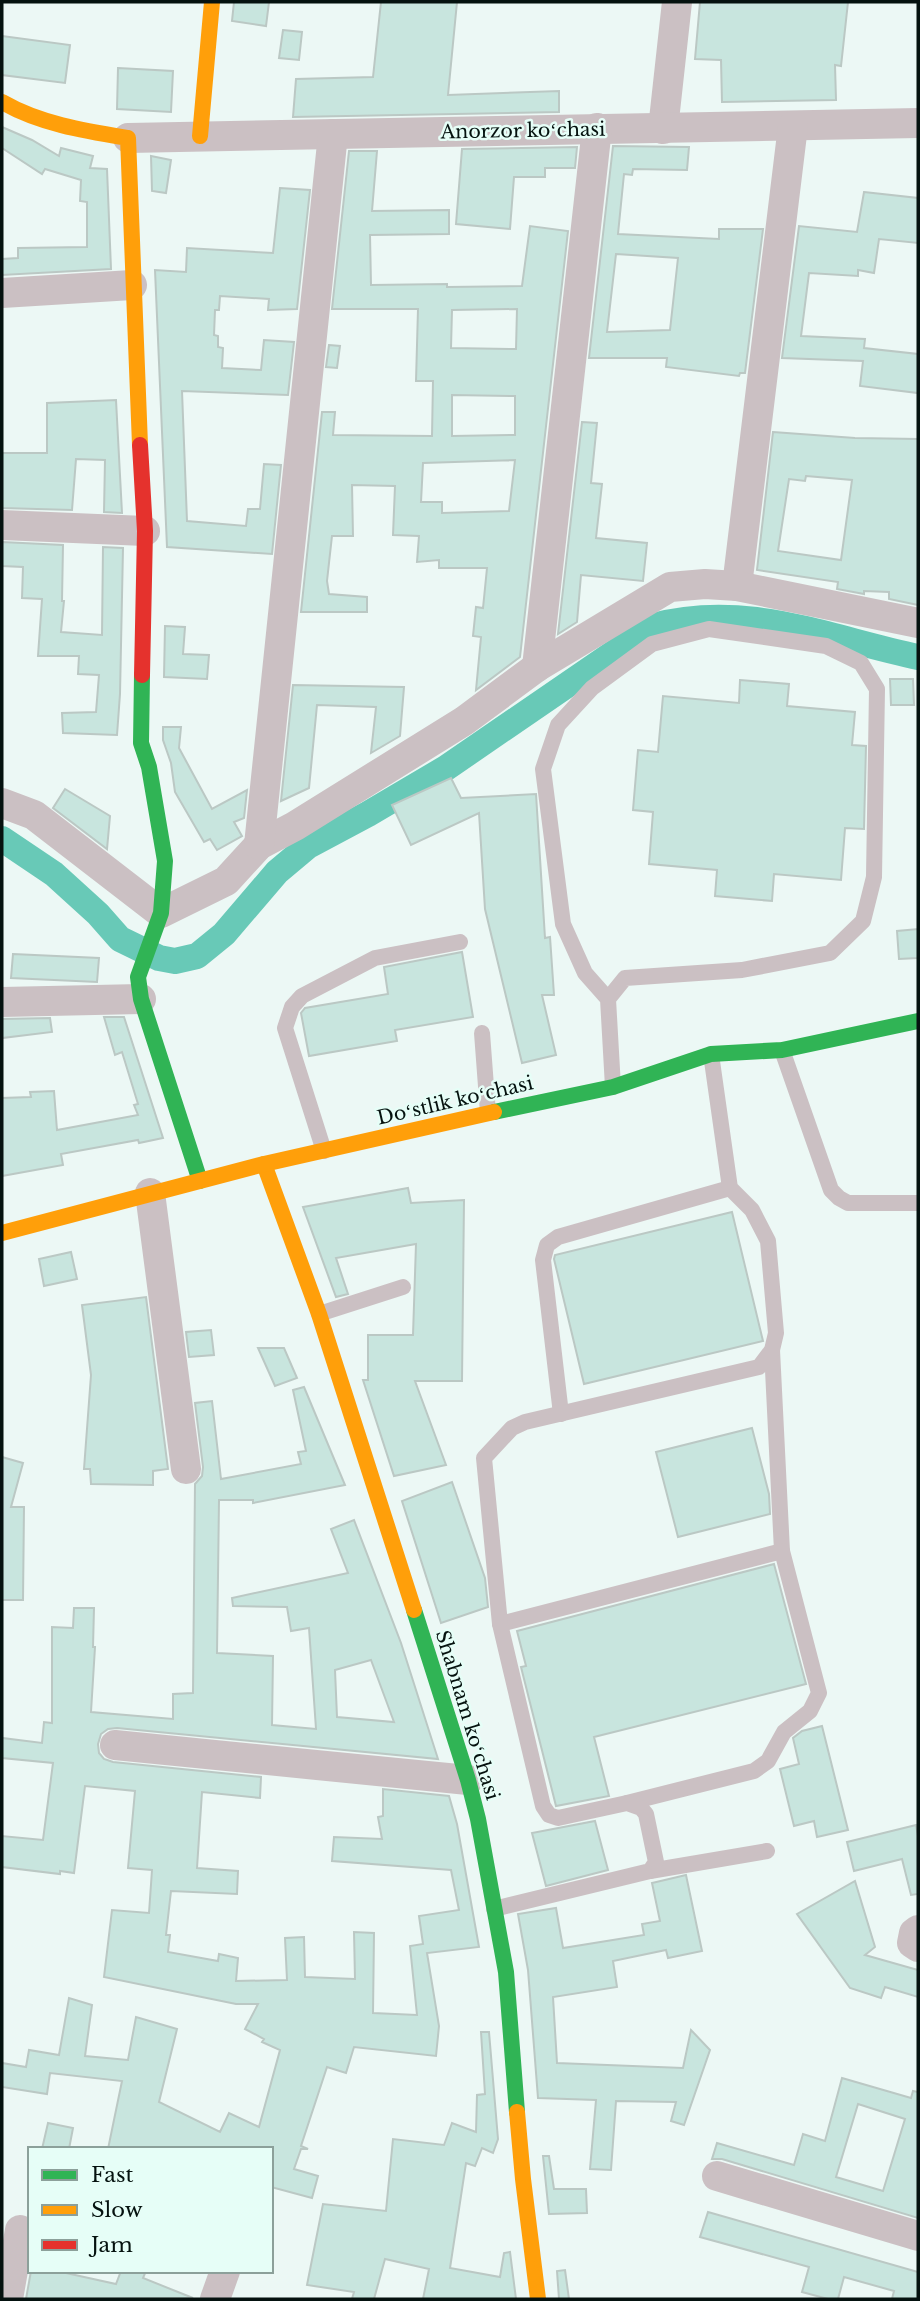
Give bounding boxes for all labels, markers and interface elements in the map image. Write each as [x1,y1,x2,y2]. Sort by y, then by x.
street label: Anorzor koʻchasi [439,118,606,143]
street label: Doʻstlik koʻchasi [375,1071,536,1130]
street label: Shabnam koʻchasi [431,1627,504,1803]
legend [28,2147,273,2273]
text: Fast [91,2162,133,2188]
text: Slow [91,2197,143,2223]
text: Jam [88,2232,133,2258]

